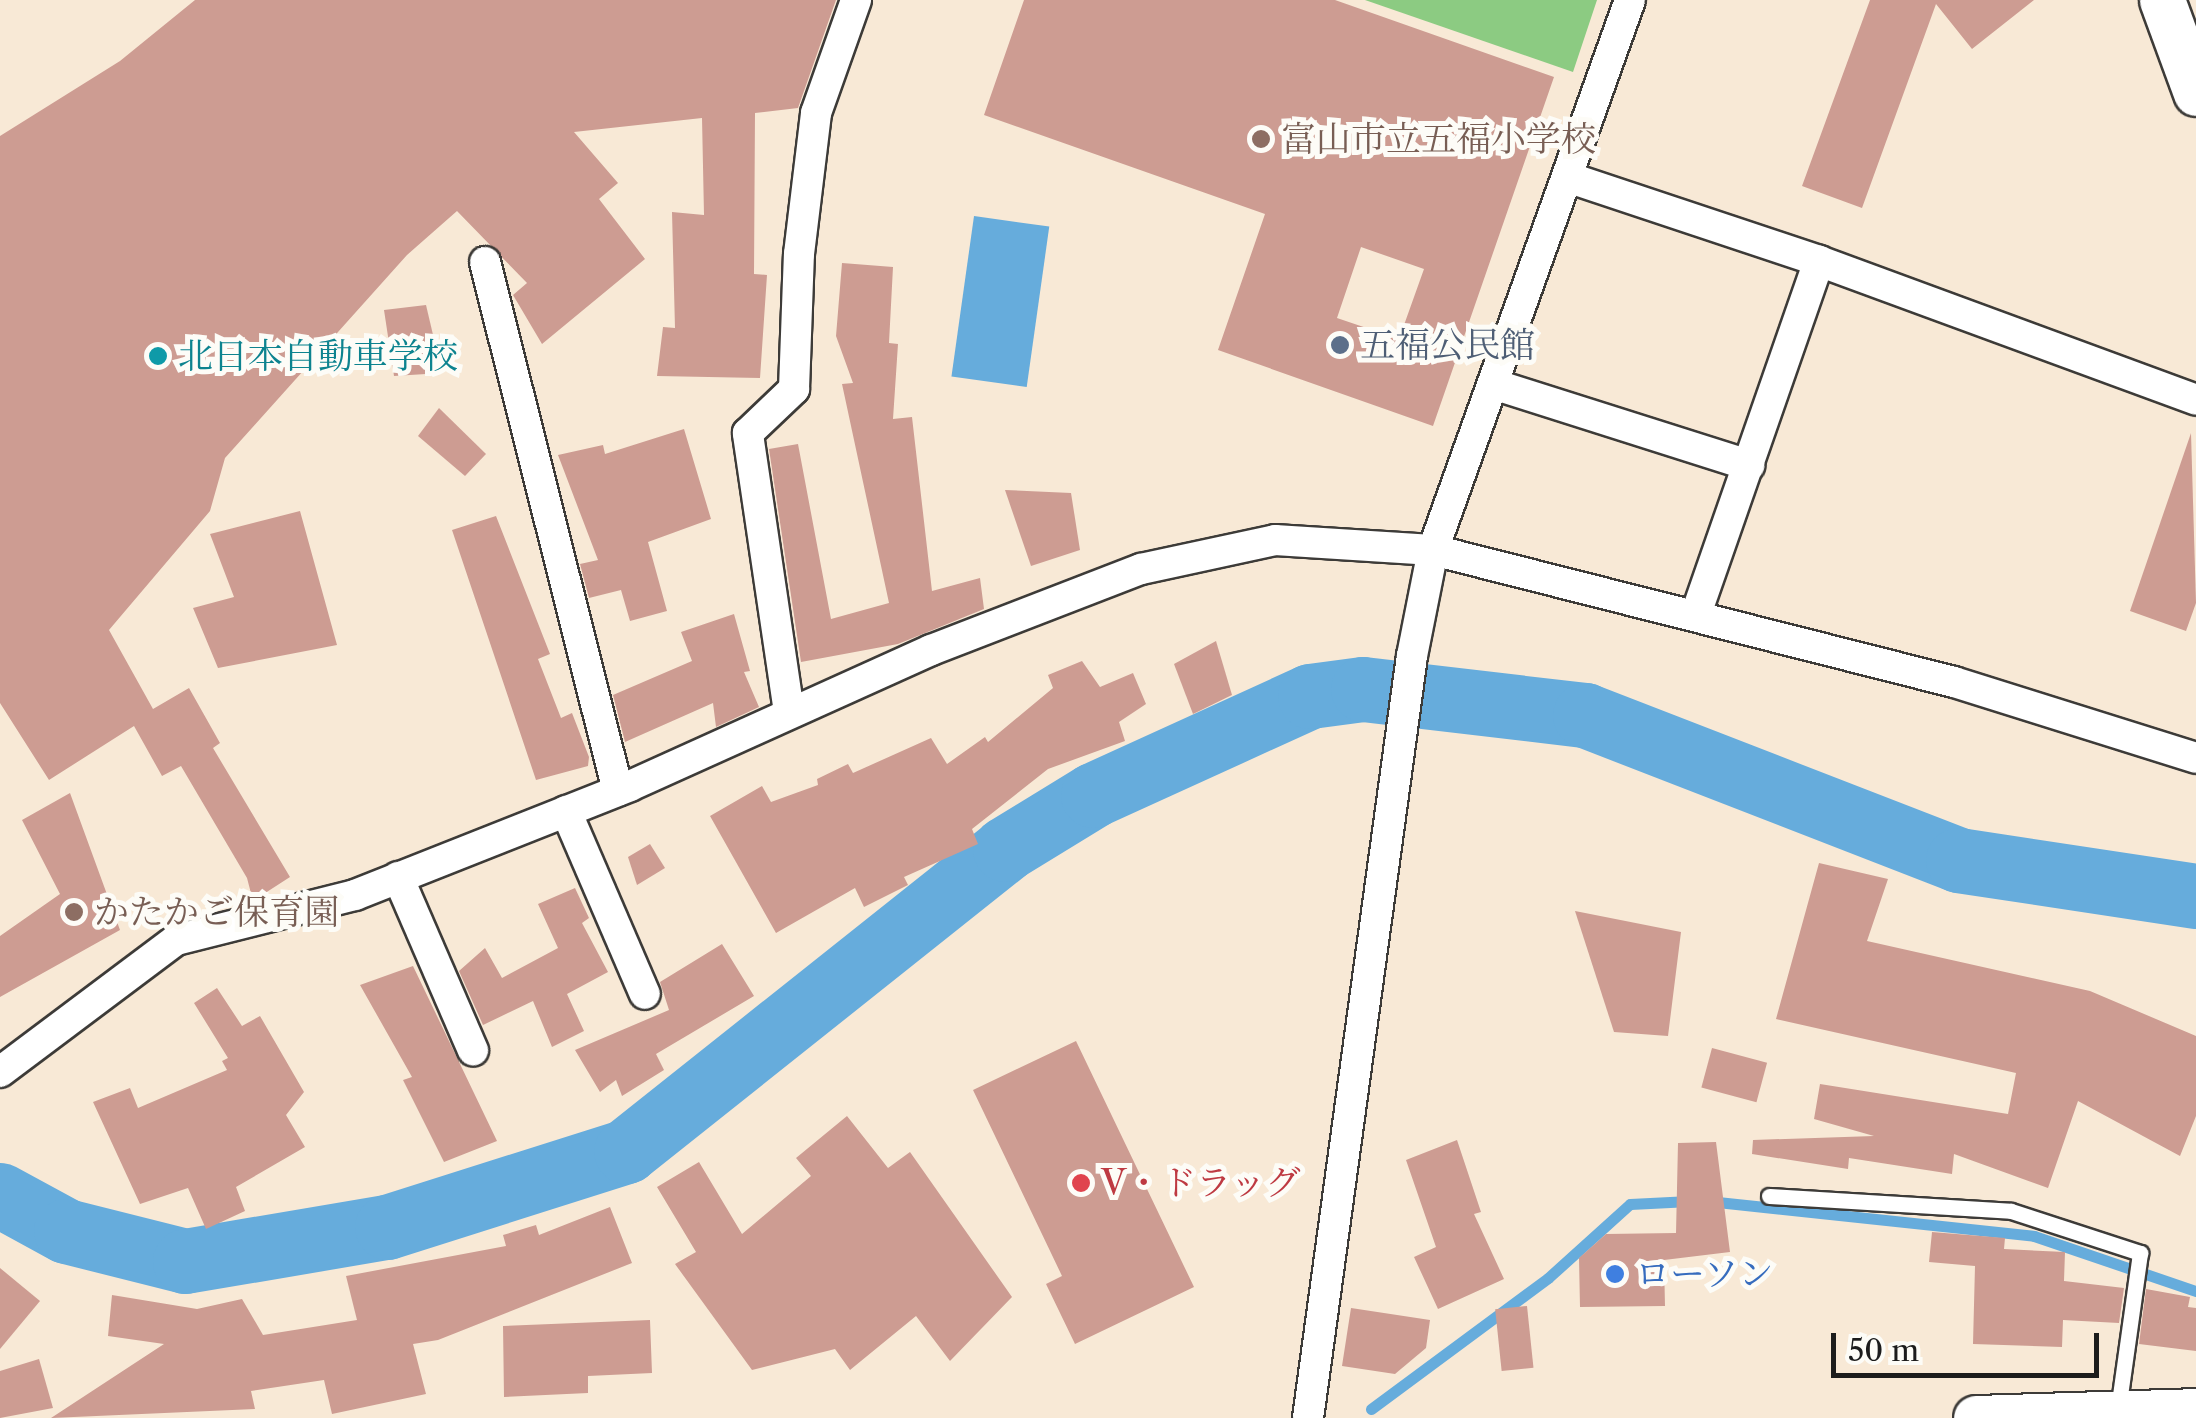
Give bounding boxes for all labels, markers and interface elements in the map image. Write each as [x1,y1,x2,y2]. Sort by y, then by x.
place label: 富山市立五福小学校 [1281,118,1596,160]
marker: 富山市立五福小学校 [1250,128,1272,150]
place label: 五福公民館 [1360,324,1535,366]
marker: 五福公民館 [1329,334,1351,356]
place label: 北日本自動車学校 [178,335,458,377]
marker: 北日本自動車学校 [147,345,169,367]
place label: かたかご保育園 [94,891,339,933]
marker: かたかご保育園 [63,901,85,923]
place label: V・ドラッグ [1101,1162,1301,1204]
marker: V・ドラッグ [1070,1172,1092,1194]
place label: ローソン [1635,1253,1775,1295]
marker: ローソン [1604,1263,1626,1285]
scale bar [1836,1313,2104,1375]
text: 50 m [1848,1332,1919,1369]

